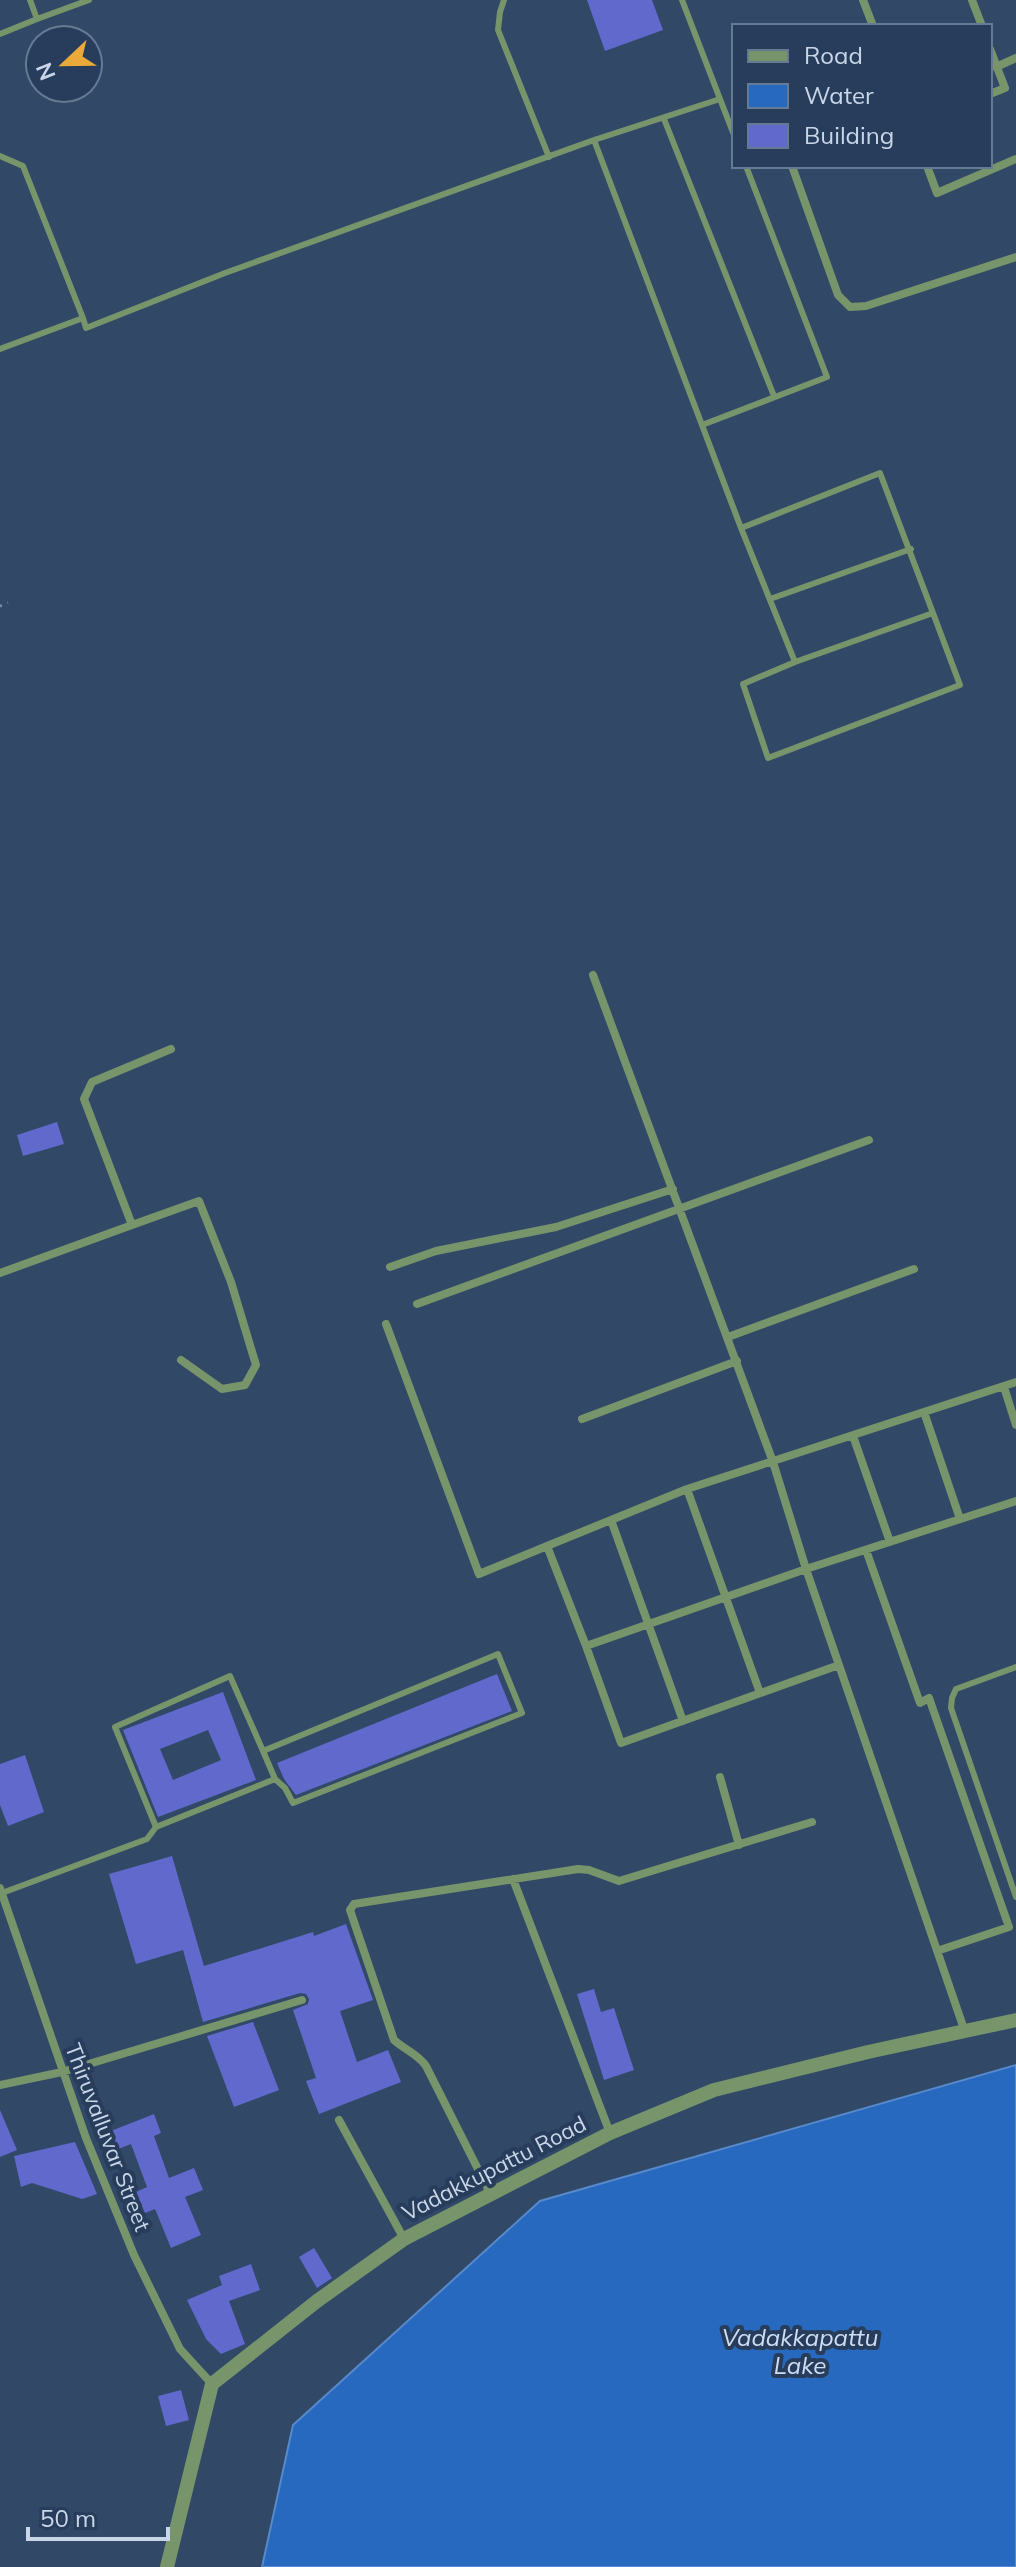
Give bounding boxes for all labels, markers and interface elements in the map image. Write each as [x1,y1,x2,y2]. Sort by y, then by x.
north arrow [24,24,104,104]
legend [732,24,992,168]
text: Road [804,40,863,70]
text: N [29,59,62,84]
text: Water [804,80,874,110]
text: Building [804,120,894,150]
street label: Thiruvalluvar Street [59,2039,157,2235]
street label: Vadakkupattu Road [397,2109,591,2227]
water label: Vadakkapattu Lake [722,2322,878,2380]
scale bar [28,2491,168,2541]
text: 50 m [40,2503,96,2533]

